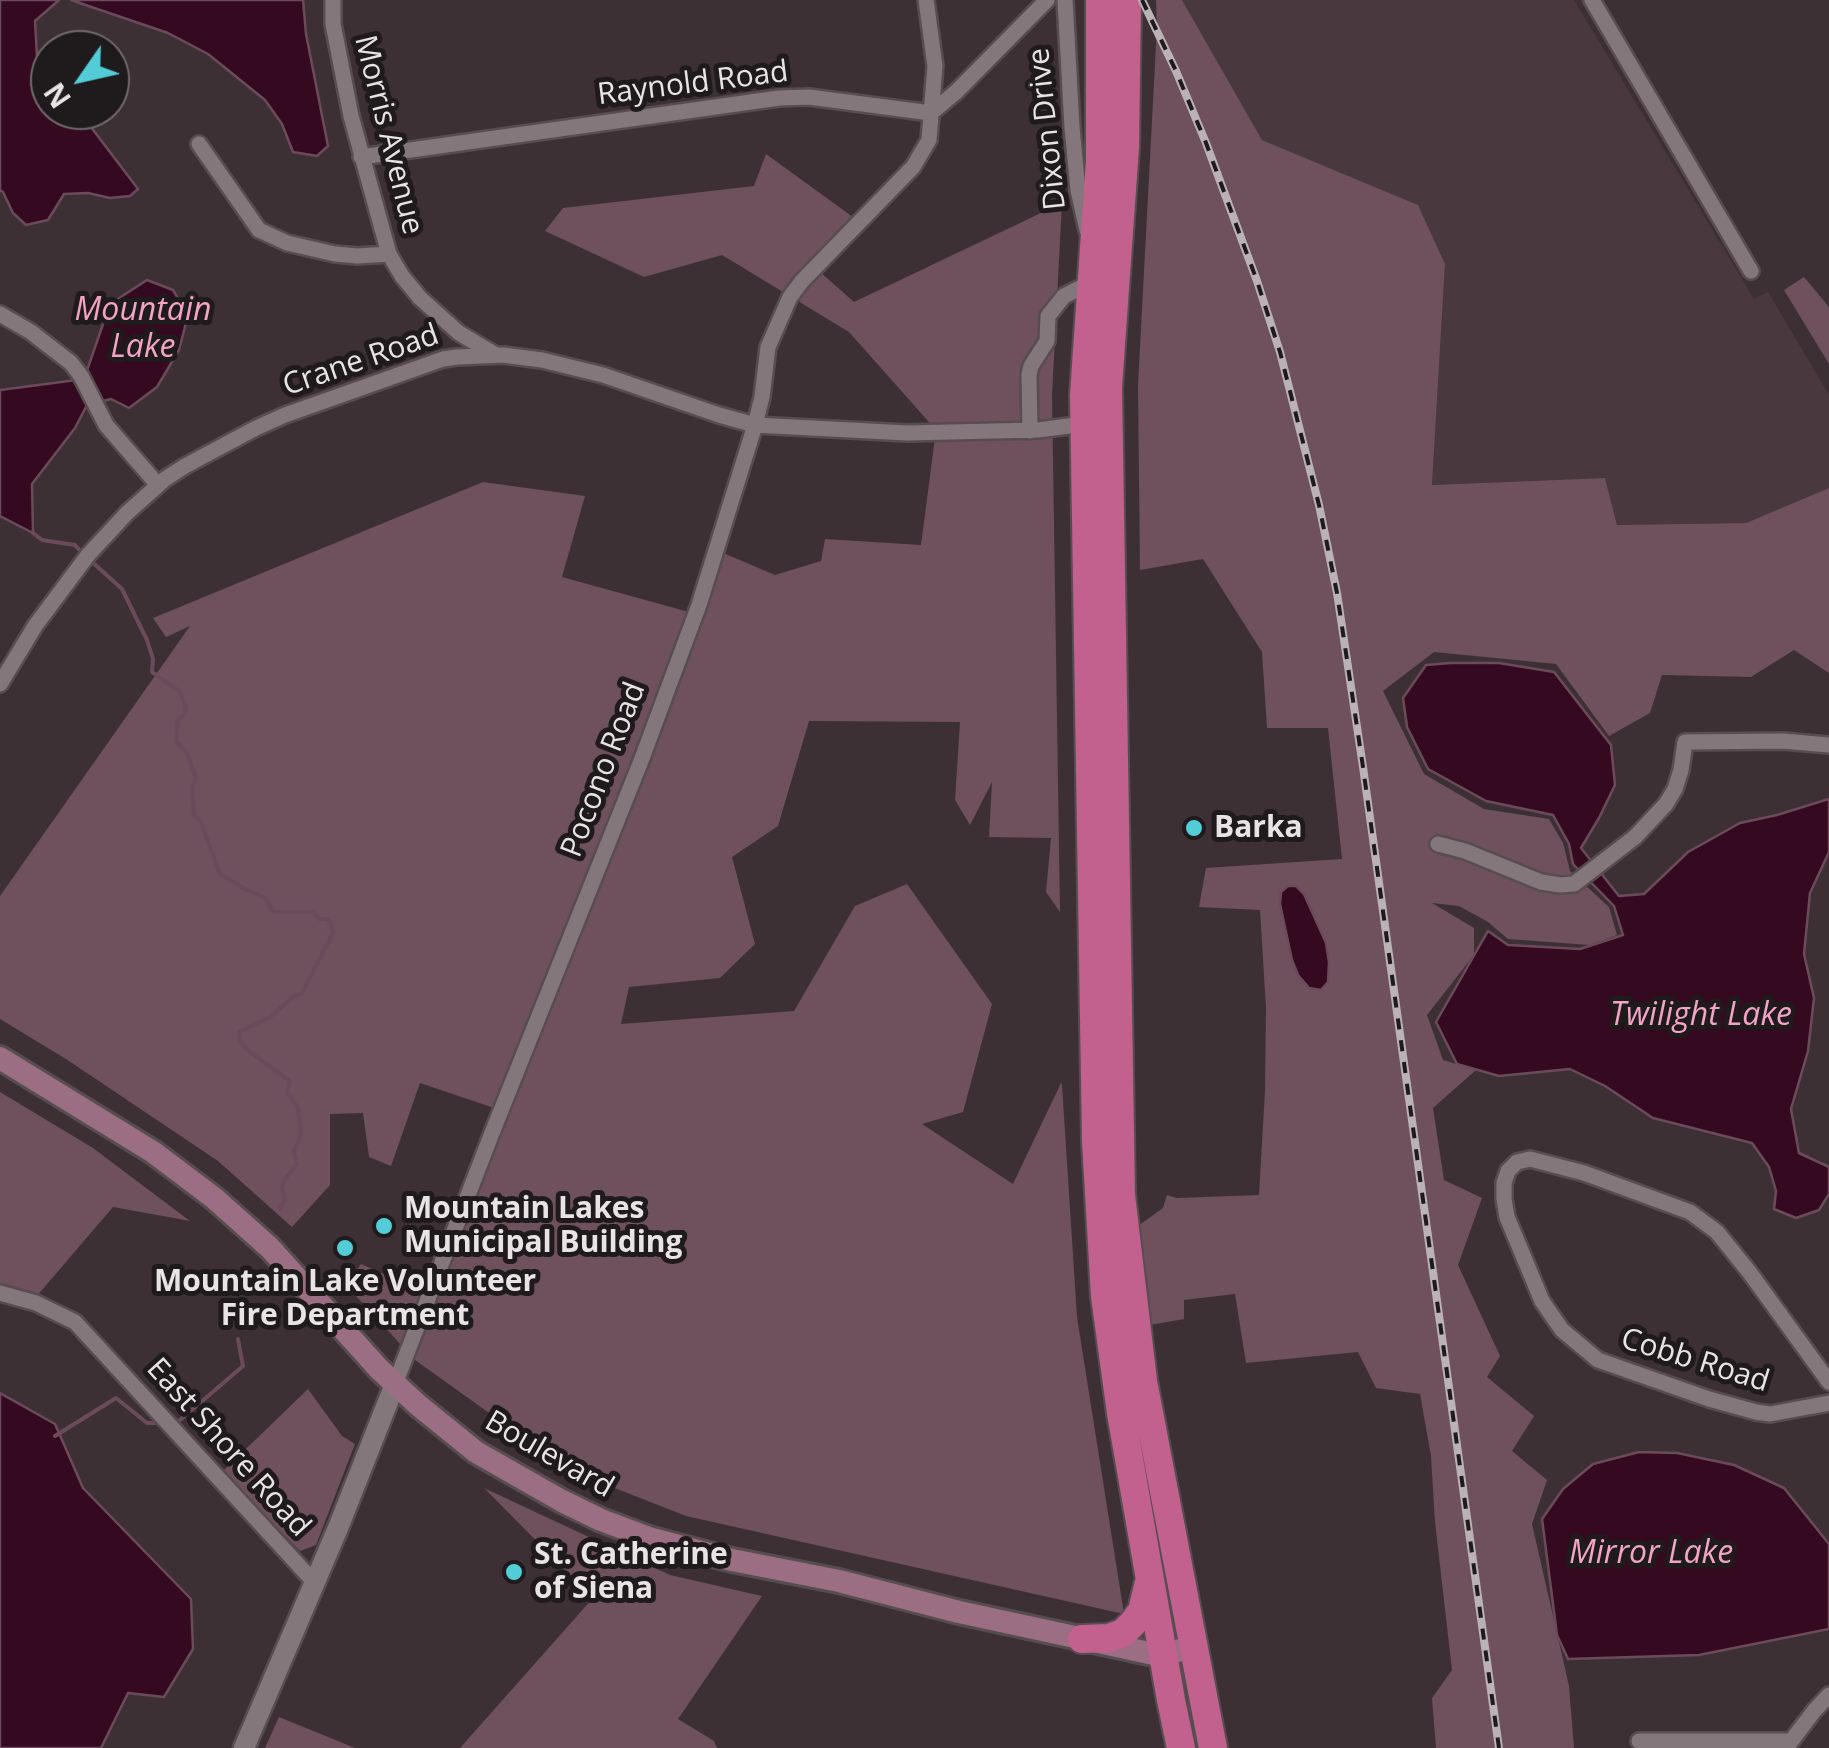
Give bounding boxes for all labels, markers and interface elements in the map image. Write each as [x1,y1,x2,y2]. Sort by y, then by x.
north arrow [30,30,130,130]
street label: Morris Avenue [346,32,430,238]
street label: Dixon Drive [1022,46,1074,212]
street label: Raynold Road [596,54,790,114]
text: N [35,76,79,116]
water label: Mountain Lake [75,292,211,367]
street label: Crane Road [278,318,444,404]
street label: Pocono Road [554,678,654,862]
place label: Barka [1214,810,1303,846]
marker: Barka [1183,817,1205,839]
water label: Twilight Lake [1610,997,1792,1035]
place label: Mountain Lakes Municipal Building [404,1191,682,1262]
marker: Mountain Lakes Municipal Building [373,1215,395,1237]
marker: Mountain Lake Volunteer Fire Department [334,1237,356,1259]
place label: Mountain Lake Volunteer Fire Department [154,1264,536,1334]
street label: Cobb Road [1617,1321,1773,1401]
street label: East Shore Road [139,1351,317,1545]
street label: Boulevard [478,1404,620,1506]
water label: Mirror Lake [1569,1535,1733,1573]
place label: St. Catherine of Siena [534,1537,728,1608]
marker: St. Catherine of Siena [503,1561,525,1583]

